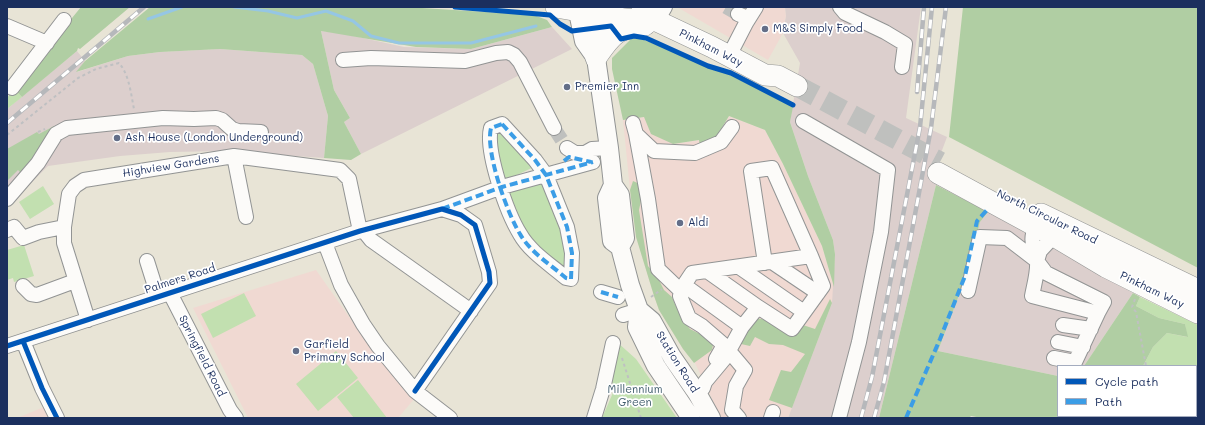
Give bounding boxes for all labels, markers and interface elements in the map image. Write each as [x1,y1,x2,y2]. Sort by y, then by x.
place label: M&S Simply Food [773,22,863,36]
marker: M&S Simply Food [760,24,770,34]
street label: Pinkham Way [677,26,745,70]
place label: Premier Inn [575,80,639,94]
marker: Premier Inn [562,82,572,92]
place label: Ash House (London Underground) [125,131,303,145]
marker: Ash House (London Underground) [112,133,122,143]
street label: Highview Gardens [122,152,220,180]
street label: North Circular Road [995,187,1099,247]
place label: Aldi [688,216,709,230]
marker: Aldi [675,218,685,228]
street label: Palmers Road [143,261,217,297]
street label: Pinkham Way [1118,269,1186,311]
street label: Springfield Road [176,313,228,399]
street label: Station Road [653,329,701,395]
place label: Garfield Primary School [304,338,385,364]
marker: Garfield Primary School [291,346,301,356]
legend [1057,365,1197,417]
text: Cycle path [1095,373,1158,389]
park label: Millennium Green [608,383,662,409]
text: Path [1095,393,1122,409]

